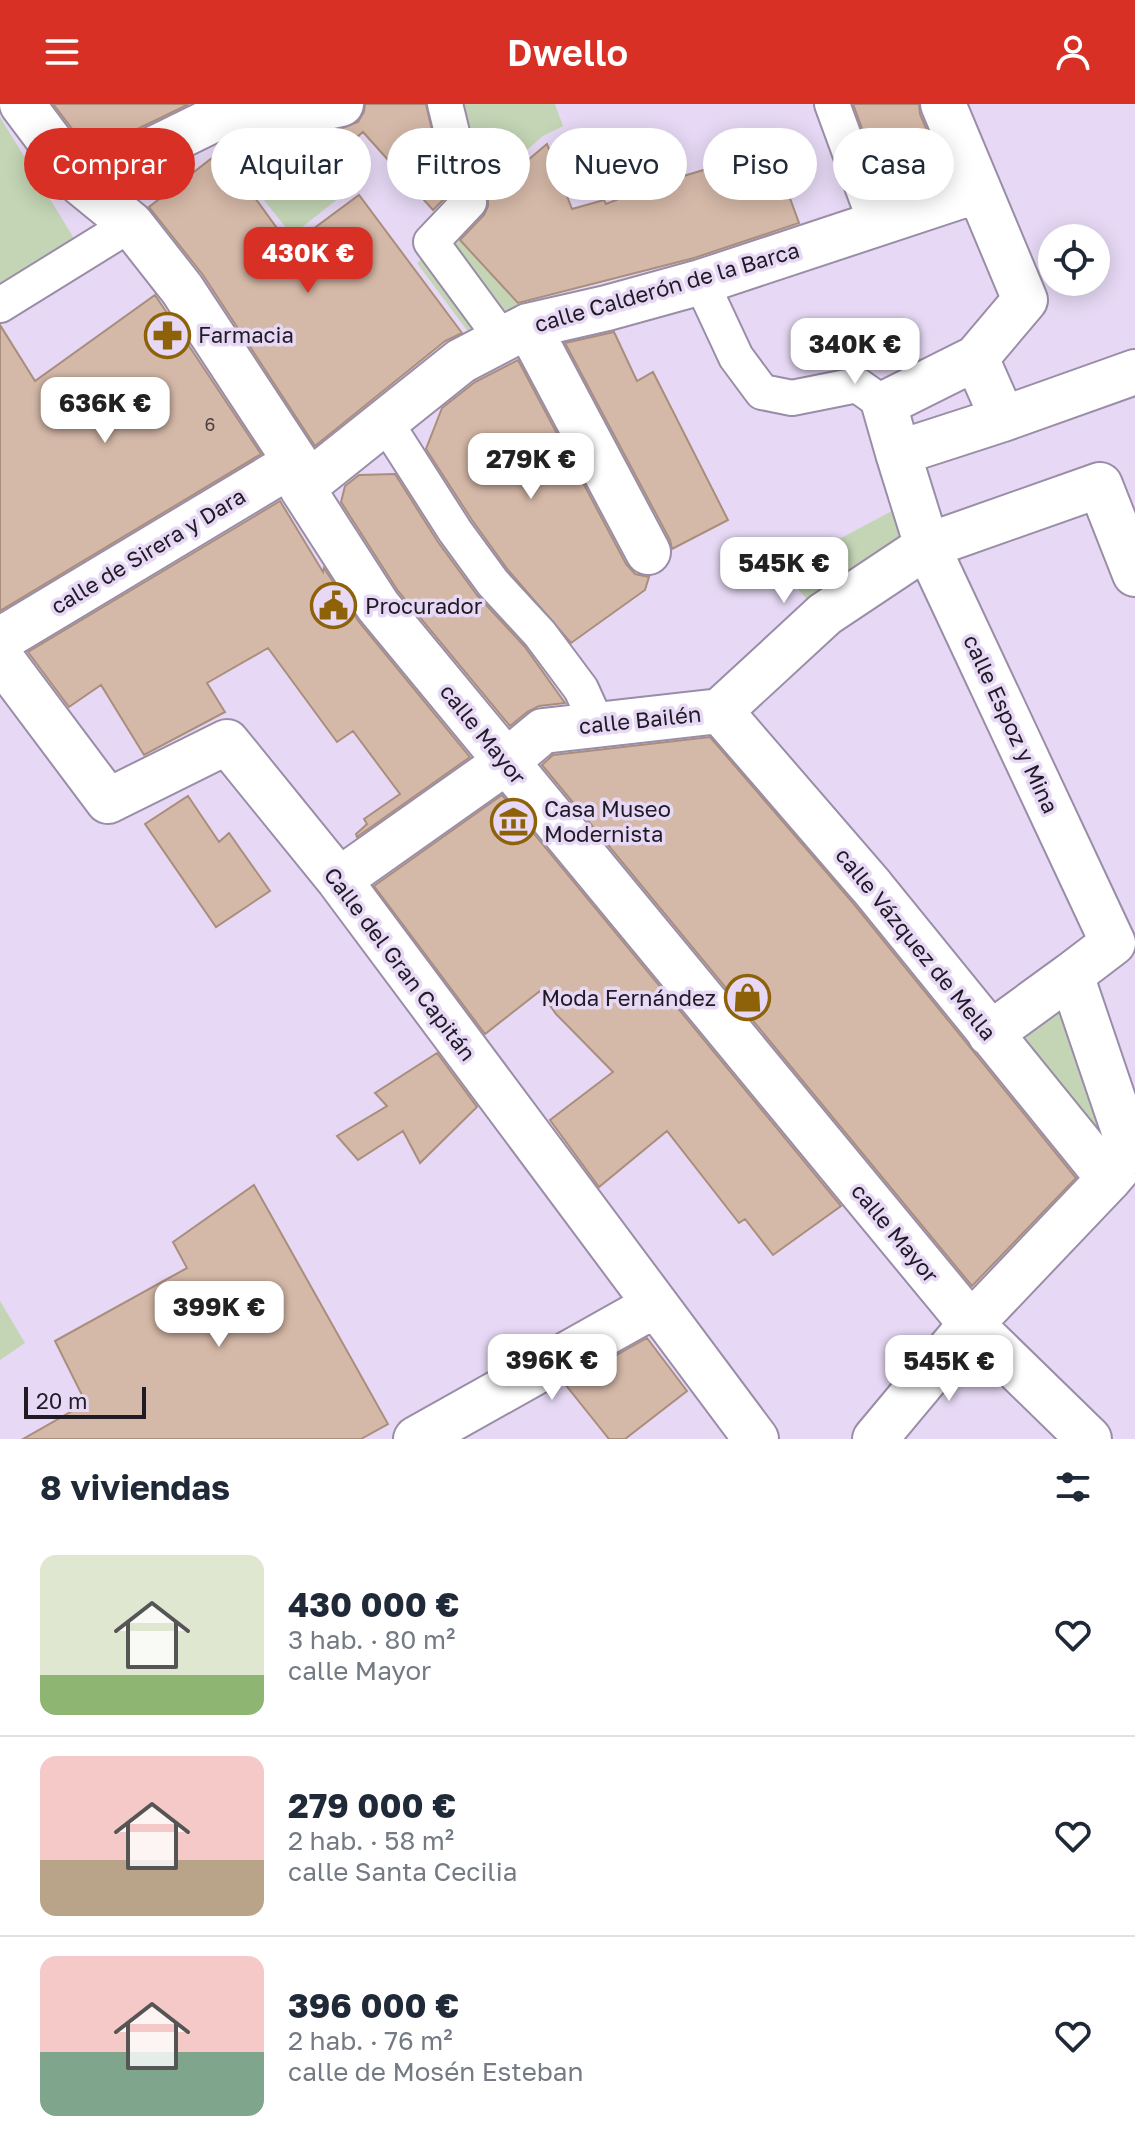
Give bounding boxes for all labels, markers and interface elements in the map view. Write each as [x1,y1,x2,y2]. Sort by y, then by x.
icon: menu [40,30,84,74]
icon: person [1051,30,1095,74]
text: Dwello [507,31,628,74]
chip: Comprar [24,128,195,200]
chip: Alquilar [211,128,371,200]
chip: Filtros [387,128,530,200]
chip: Nuevo [546,128,687,200]
chip: Piso [703,128,817,200]
chip: Casa [833,128,954,200]
map controls [1038,224,1110,296]
button: locate [1038,224,1110,296]
pin: 430K € [243,227,373,295]
street label: calle Calderón de la Barca [531,236,802,337]
text: 430K € [262,237,354,268]
pharmacy icon: Farmacia [143,311,191,359]
pin: 340K € [790,318,920,386]
place label: Farmacia [198,321,294,348]
text: 340K € [809,328,901,359]
pin: 636K € [40,377,170,445]
text: 636K € [59,387,151,418]
house number: 6 [205,413,215,435]
pin: 279K € [466,433,596,501]
text: 279K € [486,443,576,474]
street label: calle de Sirera y Dara [46,482,250,619]
pin: 545K € [719,537,849,605]
text: 545K € [738,547,830,578]
public building icon: Procurador [310,582,358,630]
place label: Procurador [365,592,483,619]
street label: calle Espoz y Mina [958,630,1065,817]
street label: calle Mayor [435,678,532,790]
street label: calle Bailén [578,700,702,739]
place label: Casa Museo Modernista [544,795,671,847]
museum icon: Casa Museo Modernista [489,798,537,846]
street label: calle Vázquez de Mella [830,842,1002,1045]
street label: Calle del Gran Capitán [319,862,482,1066]
shop icon: Moda Fernández [723,974,771,1022]
place label: Moda Fernández [541,984,716,1011]
street label: calle Mayor [846,1178,945,1288]
pin: 399K € [154,1281,284,1349]
text: 399K € [173,1291,265,1322]
pin: 396K € [487,1334,617,1402]
pin: 545K € [884,1335,1014,1403]
text: 396K € [506,1344,598,1375]
text: 545K € [903,1345,995,1376]
scale bar [24,1383,146,1419]
text: 20 m [36,1387,87,1414]
icon: filters [1051,1465,1095,1509]
text: 8 viviendas [40,1467,230,1507]
text: 430 000 € [288,1584,459,1624]
icon: home [104,1587,200,1683]
icon: heart [1051,1613,1095,1657]
text: 3 hab. · 80 m² [288,1624,455,1655]
text: calle Mayor [288,1655,431,1686]
text: 279 000 € [288,1785,456,1825]
icon: home [104,1788,200,1884]
icon: heart [1051,1814,1095,1858]
text: 2 hab. · 58 m² [288,1825,454,1856]
text: calle Santa Cecilia [288,1856,517,1887]
text: 396 000 € [288,1985,459,2025]
icon: home [104,1988,200,2084]
icon: heart [1051,2014,1095,2058]
text: 2 hab. · 76 m² [288,2025,453,2056]
text: calle de Mosén Esteban [288,2056,584,2087]

